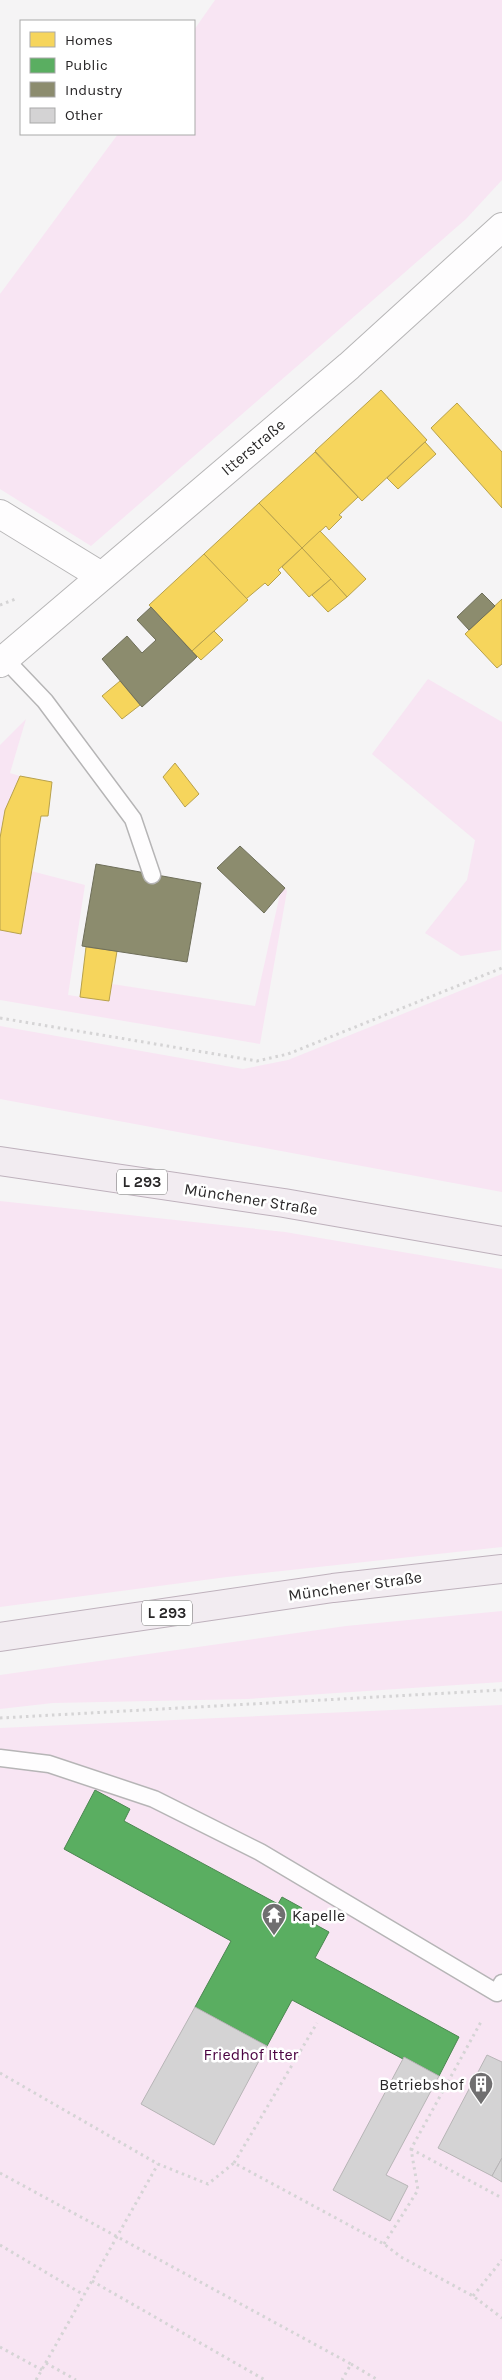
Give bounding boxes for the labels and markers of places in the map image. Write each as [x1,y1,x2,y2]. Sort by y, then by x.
temple icon: Kapelle [261,1902,287,1936]
place label: Kapelle [292,1906,345,1925]
building icon: Betriebshof [468,2071,494,2105]
place label: Betriebshof [379,2075,465,2094]

